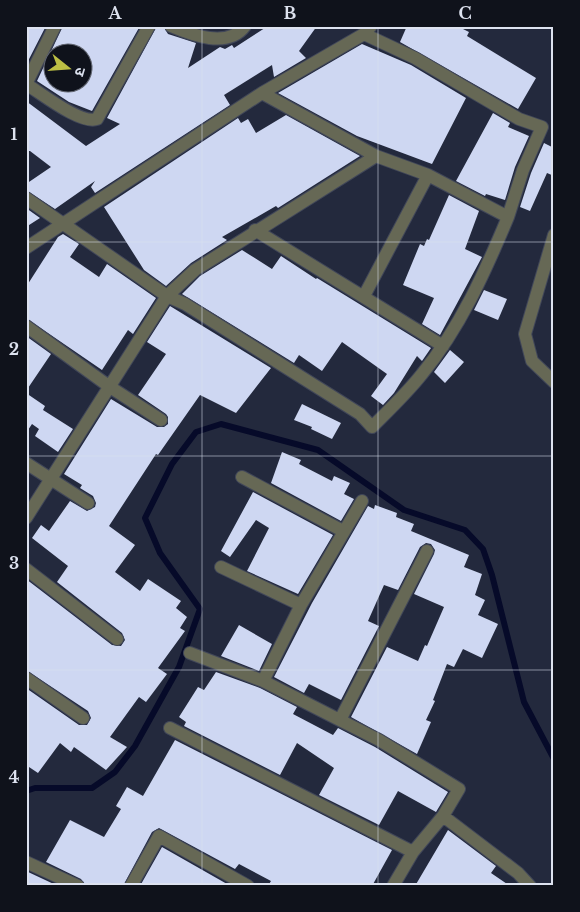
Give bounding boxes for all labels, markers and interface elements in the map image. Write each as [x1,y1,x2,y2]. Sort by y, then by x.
text: A [108,3,123,23]
text: B [284,3,297,23]
text: C [458,3,472,23]
north arrow [42,42,92,92]
text: उ [70,65,90,79]
text: 1 [11,124,18,144]
text: 2 [9,339,19,359]
text: 3 [9,553,19,573]
text: 4 [9,767,19,787]

